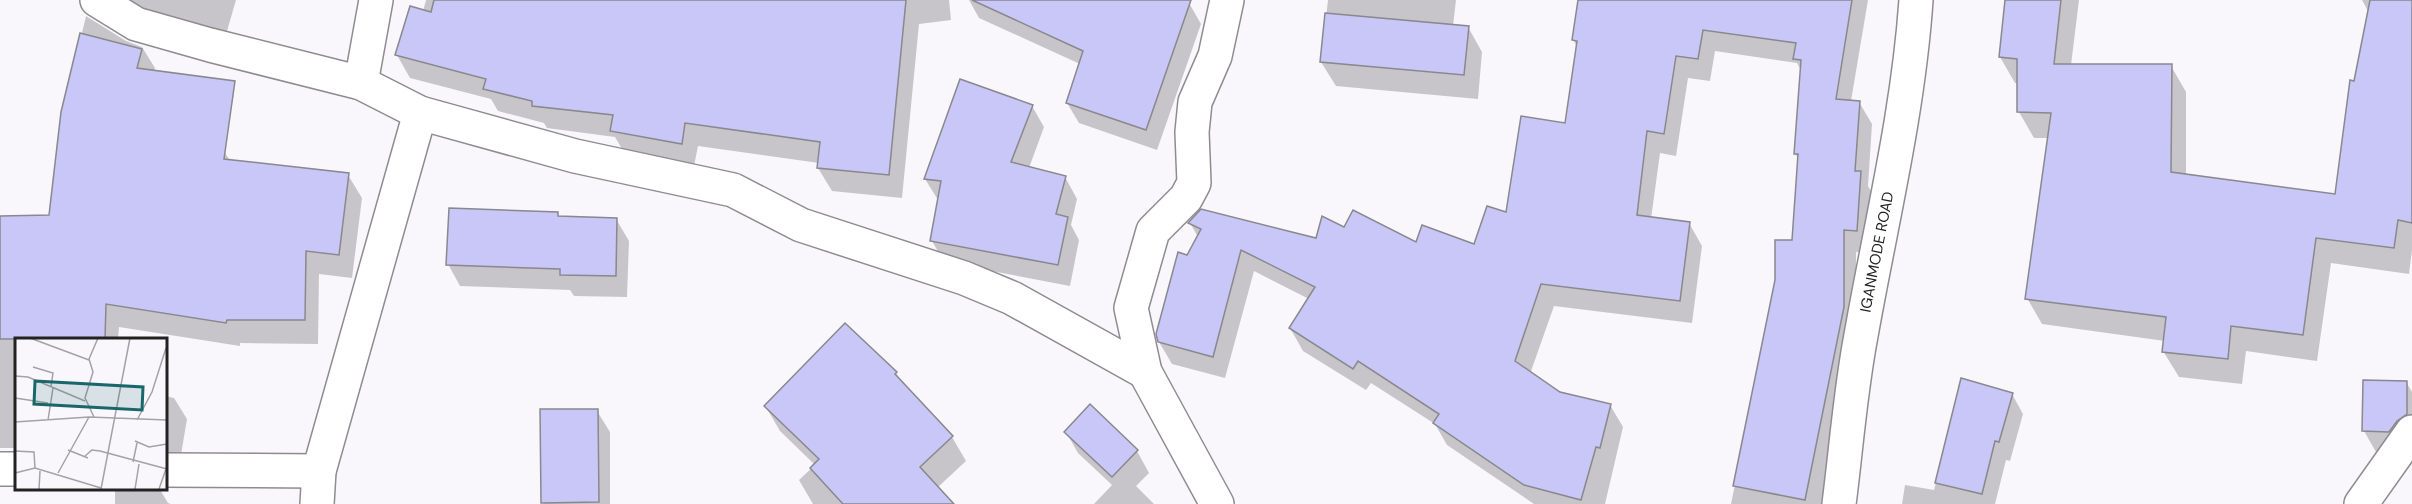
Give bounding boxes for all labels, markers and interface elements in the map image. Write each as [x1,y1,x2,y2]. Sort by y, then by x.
street label: IGANMODE ROAD [1855,190,1898,314]
inset map [15,338,166,489]

